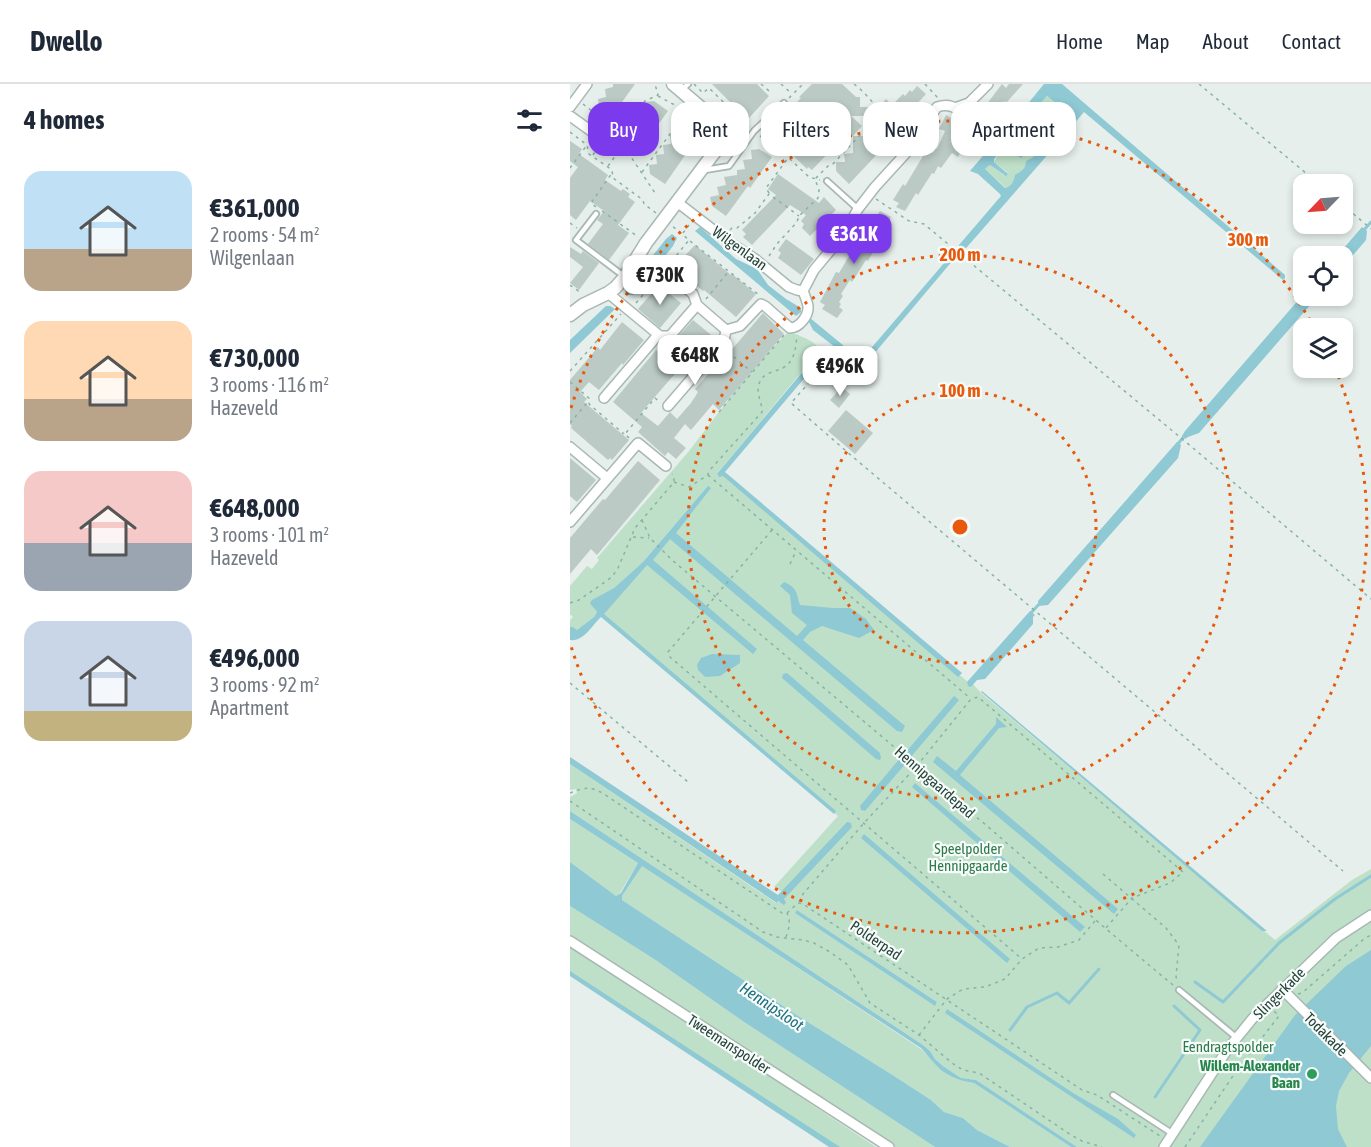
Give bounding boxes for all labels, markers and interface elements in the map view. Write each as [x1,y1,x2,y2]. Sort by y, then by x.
text: Dwello [30,25,103,57]
text: Home [1056,29,1103,53]
text: Map [1136,29,1170,53]
text: About [1203,29,1249,53]
text: Contact [1282,29,1341,53]
chip: Buy [588,102,659,156]
chip: Rent [671,102,749,156]
chip: Filters [761,102,851,156]
chip: New [863,102,939,156]
chip: Apartment [951,102,1076,156]
icon: filters [513,104,546,137]
text: 4 homes [24,105,104,135]
north arrow [1293,174,1353,234]
map controls [1293,174,1353,378]
text: €361,000 [210,193,300,223]
icon: home [72,195,144,267]
pin: €361K [812,214,896,265]
street label: Wilgenlaan [709,222,771,274]
text: €361K [831,222,878,245]
text: 2 rooms · 54 m² [210,223,320,246]
text: 300 m [1228,229,1268,250]
text: 200 m [940,244,980,265]
text: Wilgenlaan [210,246,295,269]
button: locate [1293,246,1353,306]
pin: €730K [618,255,702,306]
text: €730K [637,263,684,286]
button: layers [1293,318,1353,378]
pin: €648K [653,335,737,386]
text: €730,000 [210,343,300,373]
text: €648K [672,343,719,366]
icon: home [72,345,144,417]
pin: €496K [798,346,882,397]
text: €496K [817,354,864,377]
text: 3 rooms · 116 m² [210,373,329,396]
text: 100 m [940,380,980,401]
text: Hazeveld [210,396,279,419]
text: €648,000 [210,493,300,523]
icon: home [72,495,144,567]
centre of rings [950,517,970,537]
text: 3 rooms · 101 m² [210,523,329,546]
text: Hazeveld [210,546,279,569]
text: €496,000 [210,643,300,673]
icon: home [72,645,144,717]
text: 3 rooms · 92 m² [210,673,320,696]
text: Apartment [210,696,289,719]
street label: Hennipgaardepad [892,743,978,821]
park label: Speelpolder Hennipgaarde [928,840,1008,874]
street label: Polderpad [847,917,905,963]
street label: Slingerkade [1250,964,1308,1022]
water label: Hennipsloot [736,978,807,1035]
street label: Todakade [1301,1009,1351,1059]
street label: Tweemanspolder [685,1011,774,1077]
park label: Eendragtspolder [1182,1038,1274,1055]
place label: Willem-Alexander Baan [1199,1057,1301,1091]
marker: Willem-Alexander Baan [1305,1067,1319,1081]

